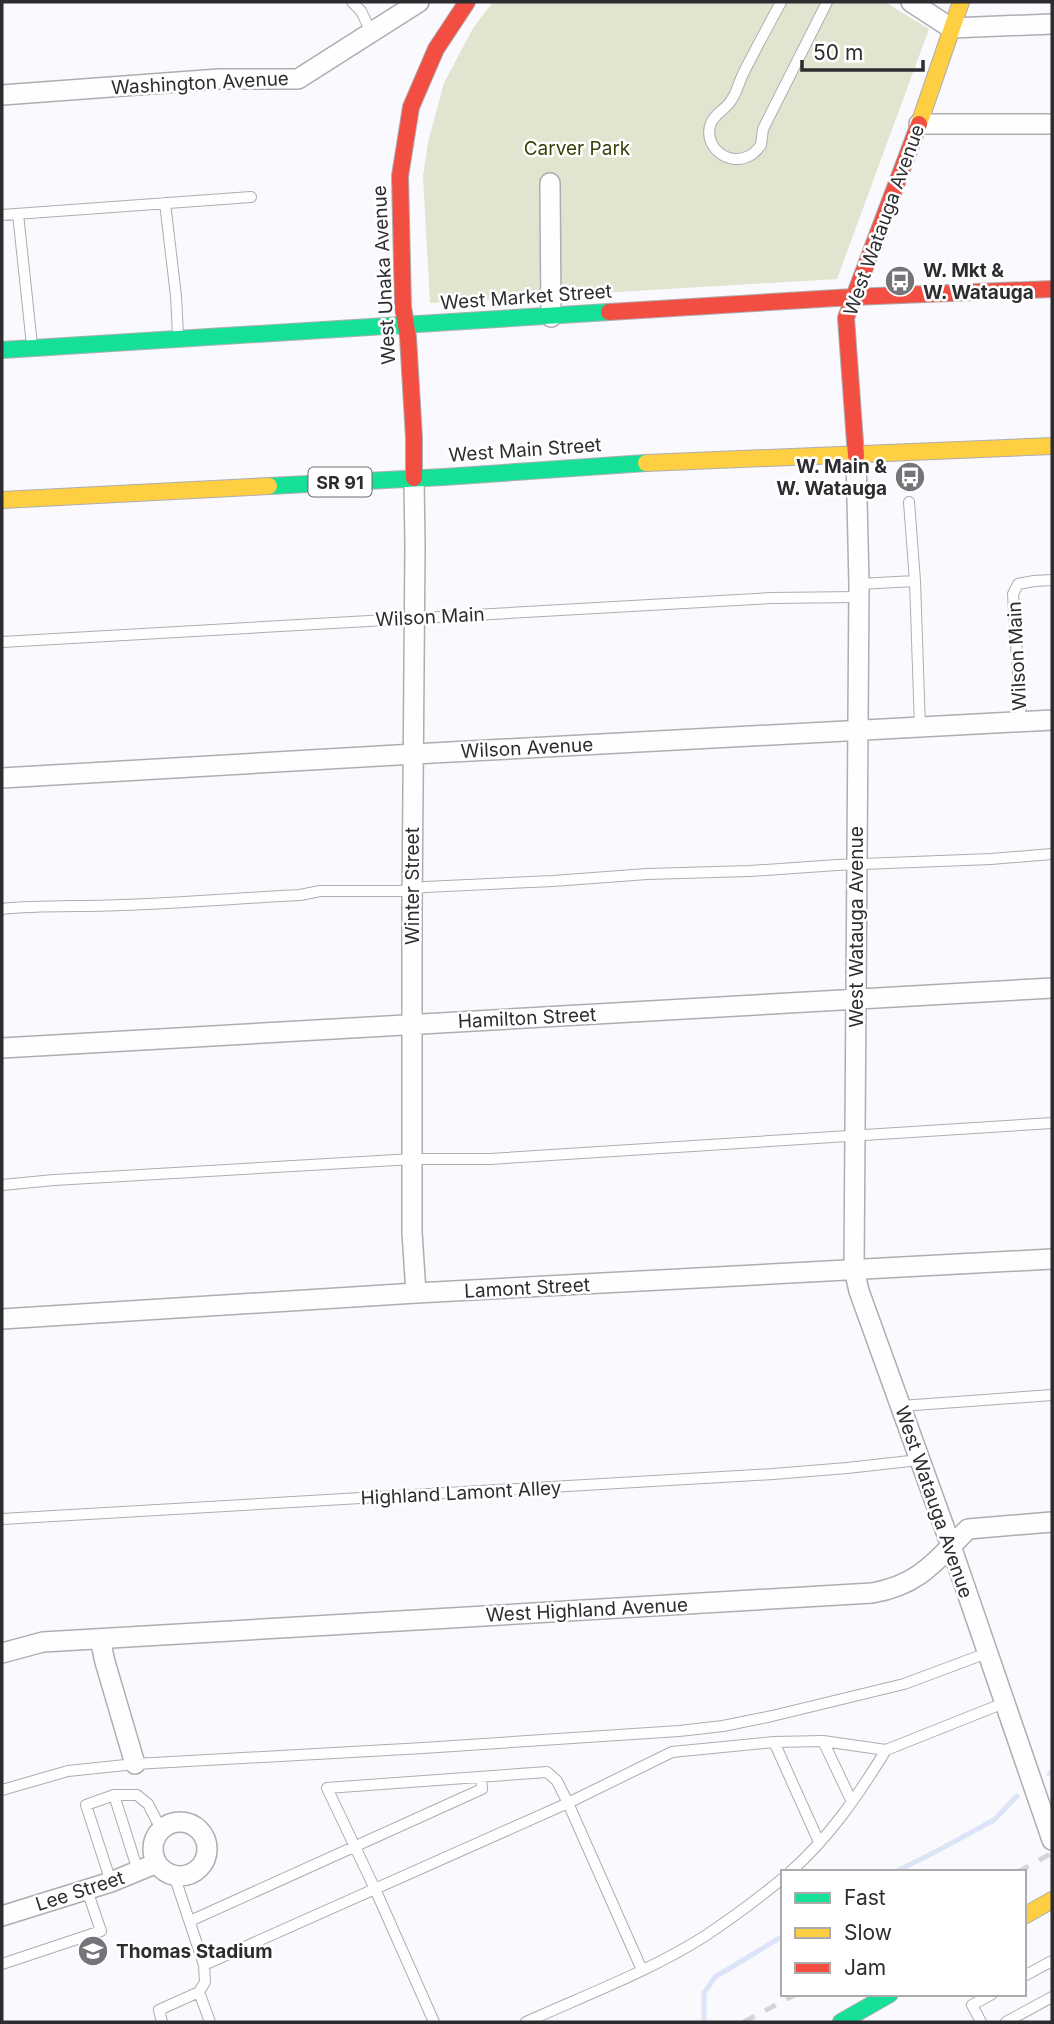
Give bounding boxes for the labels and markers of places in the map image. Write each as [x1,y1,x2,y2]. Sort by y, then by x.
place label: W. Mkt & W. Watauga [923,259,1034,304]
bus stop icon: W. Mkt & W. Watauga [883,264,917,298]
place label: W. Main & W. Watauga [776,455,887,500]
bus stop icon: W. Main & W. Watauga [893,460,927,494]
school or university icon: Thomas Stadium [76,1934,110,1968]
place label: Thomas Stadium [116,1940,273,1963]

